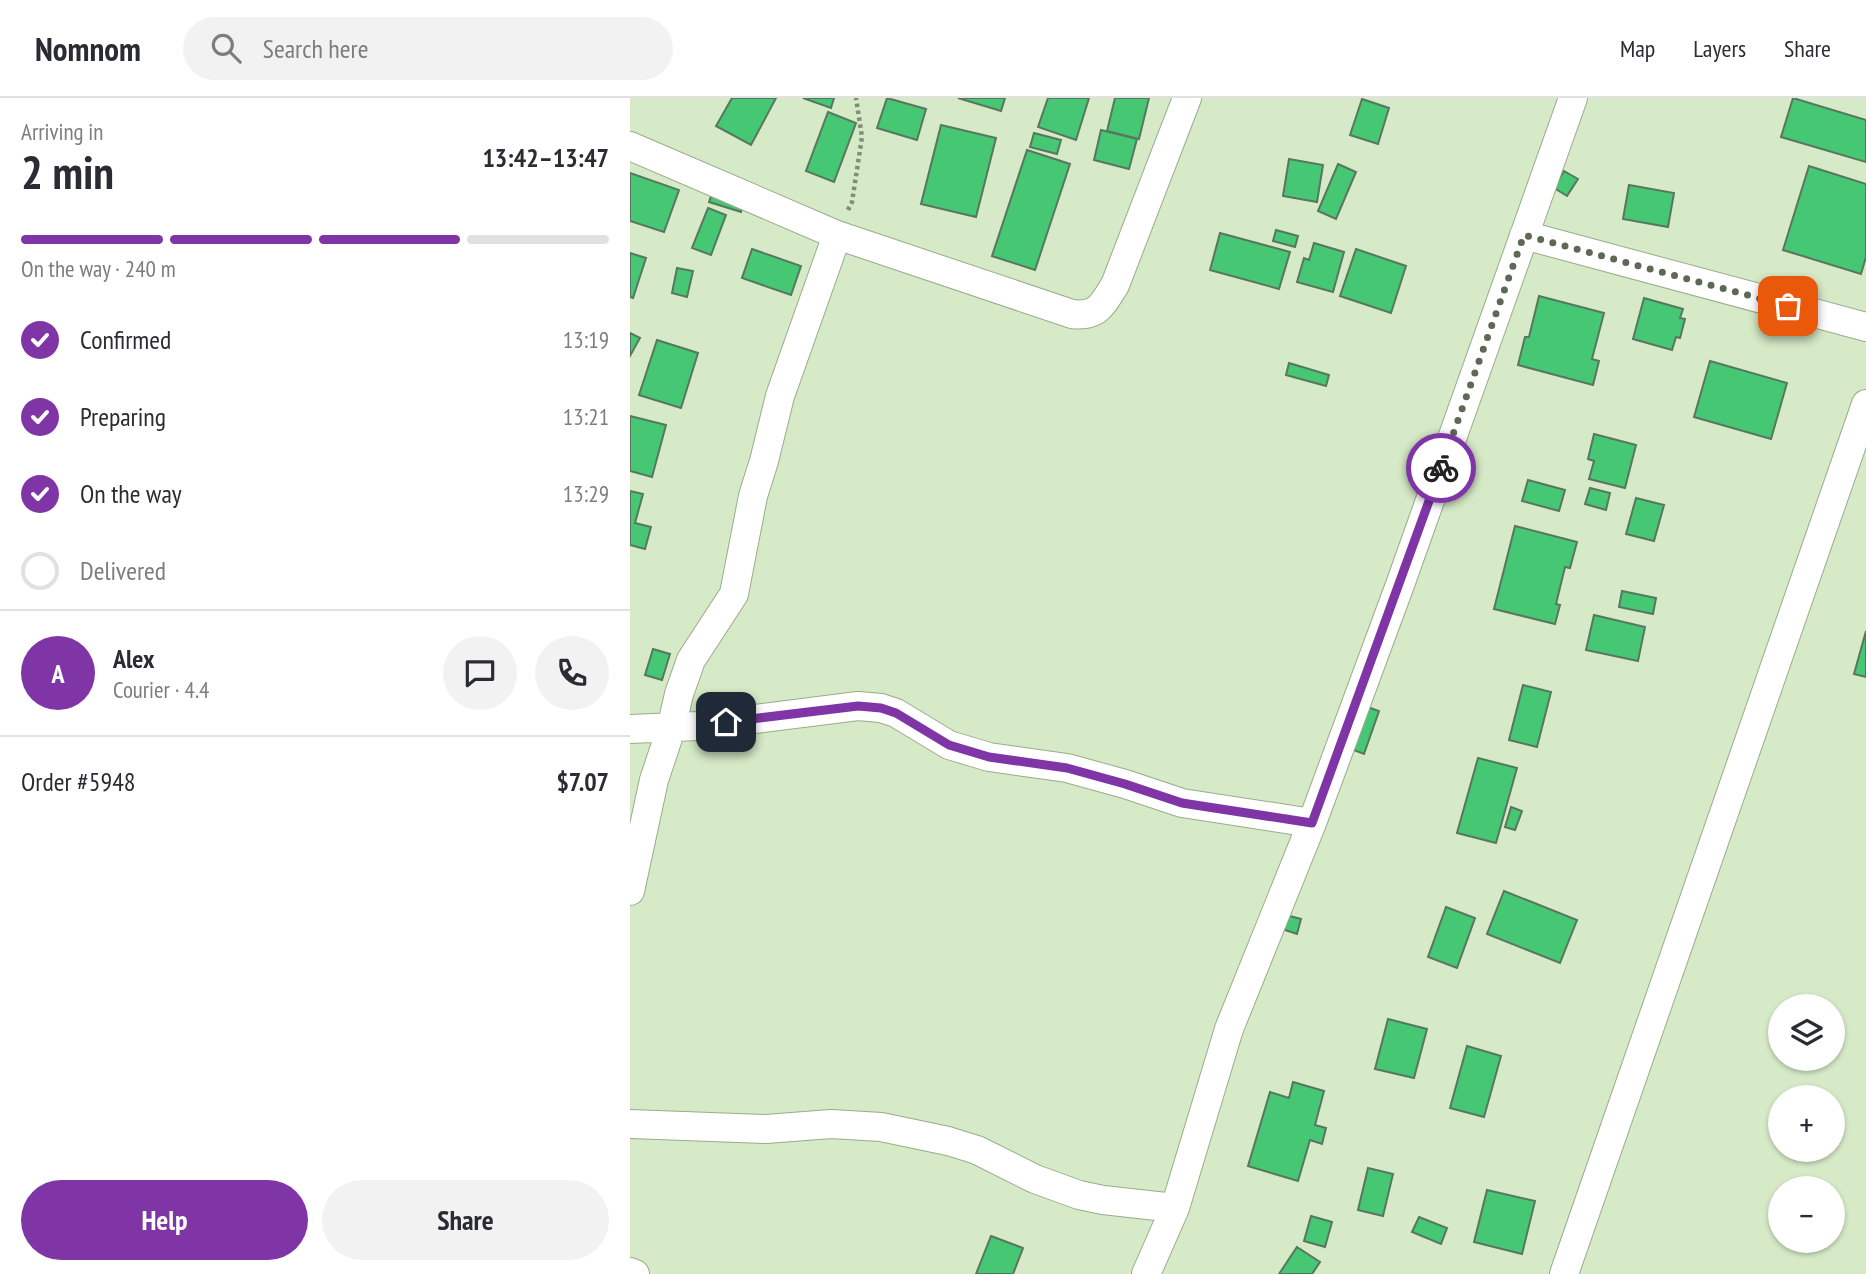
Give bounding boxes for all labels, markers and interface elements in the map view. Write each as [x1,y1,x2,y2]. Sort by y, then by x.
search box [183,17,673,80]
text: Nomnom [35,27,141,70]
icon: search [207,29,245,67]
text: Search here [263,32,368,65]
text: Map [1620,33,1655,64]
text: Layers [1693,33,1746,64]
text: Share [1784,33,1831,64]
text: Arriving in [21,117,103,146]
text: 13:42–13:47 [482,141,609,174]
text: 2 min [21,142,114,202]
text: On the way · 240 m [21,254,176,283]
pin [1758,276,1818,336]
icon: bag [1769,287,1807,325]
icon: check [21,321,59,359]
text: Confirmed [80,323,171,356]
text: 13:19 [563,325,609,354]
icon: check [21,398,59,436]
text: Preparing [80,400,166,433]
text: 13:21 [563,402,609,431]
courier [1406,433,1476,503]
icon: bike [1422,449,1460,487]
icon: check [21,475,59,513]
text: On the way [80,477,182,510]
text: 13:29 [563,479,609,508]
text: Delivered [80,554,166,587]
button: chat [443,636,517,710]
button: phone [535,636,609,710]
text: Alex [113,642,154,675]
text: A [51,657,65,690]
text: Courier · 4.4 [113,675,209,704]
pin [696,692,756,752]
icon: home [707,703,745,741]
text: Order #5948 [21,765,136,798]
text: $7.07 [556,765,609,798]
map controls [1768,994,1845,1253]
button: layers [1768,994,1845,1071]
button: + [1768,1085,1845,1162]
button: − [1768,1176,1845,1253]
button: Help [21,1180,308,1260]
button: Share [322,1180,609,1260]

